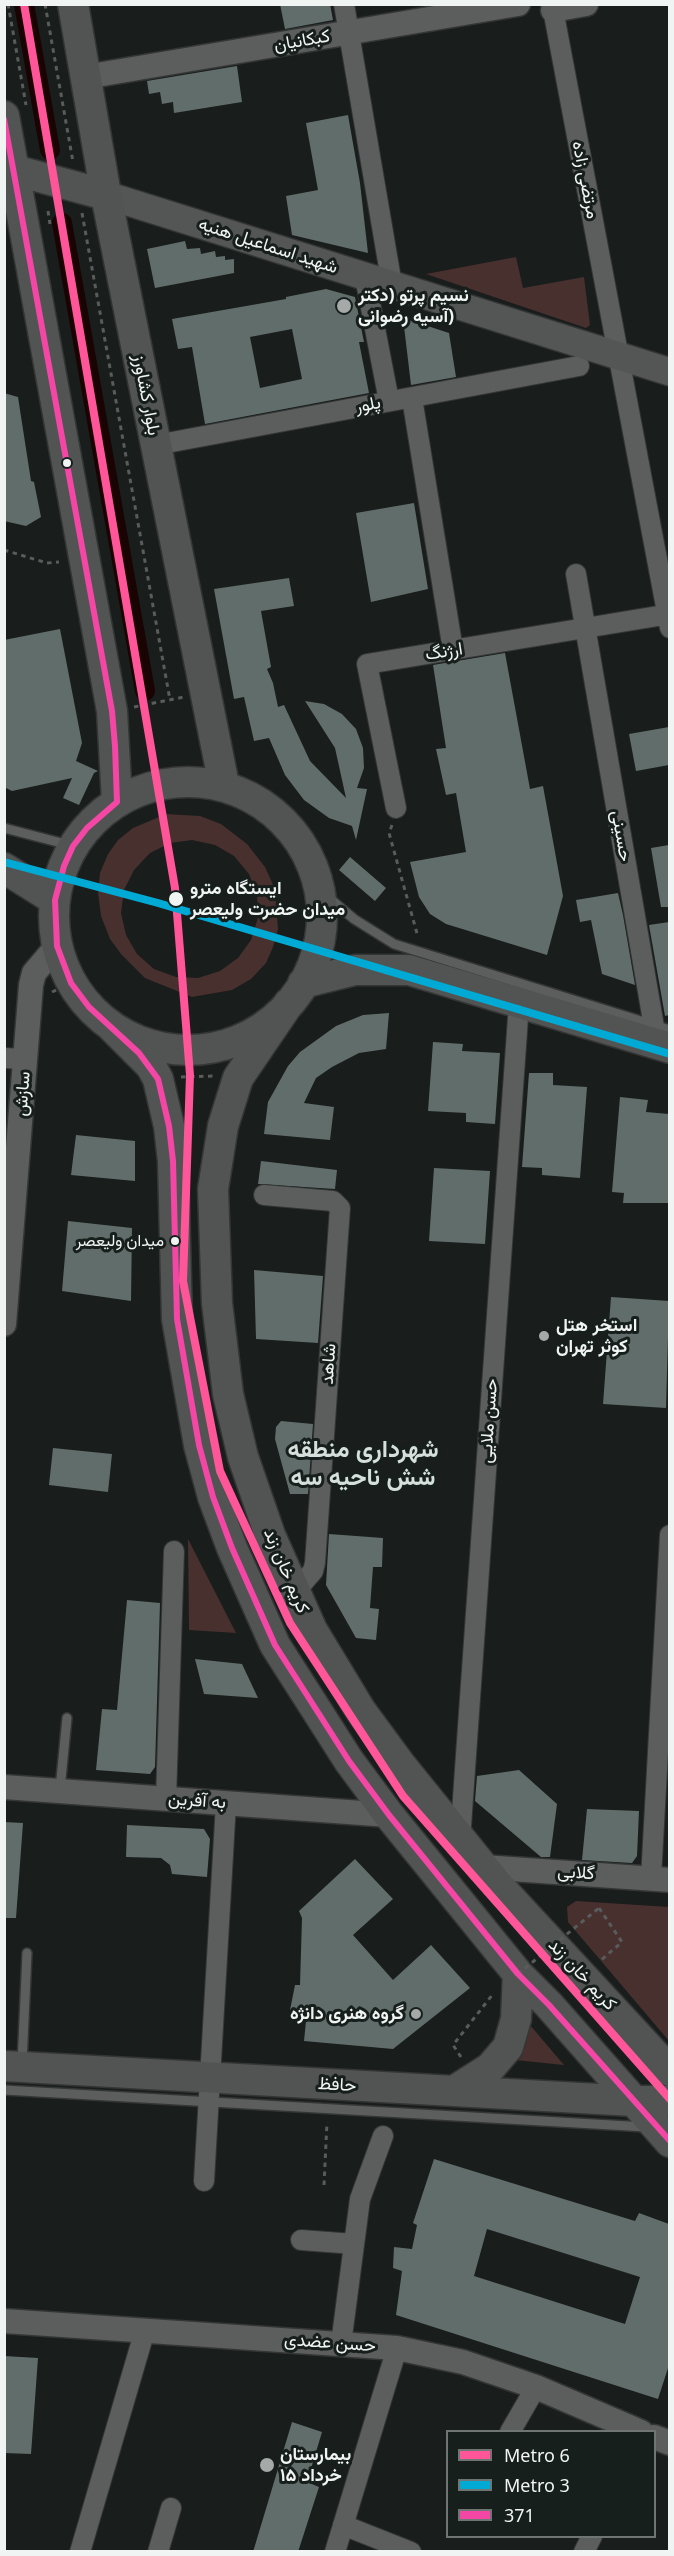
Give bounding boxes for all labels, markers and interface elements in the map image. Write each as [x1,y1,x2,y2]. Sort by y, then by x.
street label: کبکانیان [272,25,332,57]
street label: مرتضی زاده [567,139,603,221]
street label: شهید اسماعیل هنیه [196,213,340,279]
place label: نسیم پرتو (دکتر آسیه رضوانی) [358,285,469,328]
marker: نسیم پرتو (دکتر آسیه رضوانی) [335,297,353,315]
street label: بلوار کشاورز [128,353,164,437]
street label: پلور [353,392,383,418]
unlabelled marker [61,457,73,469]
street label: ارژنگ [424,638,464,666]
street label: حسینی [606,809,636,863]
place label: ایستگاه مترو میدان حضرت ولیعصر [190,878,345,920]
marker: ایستگاه مترو میدان حضرت ولیعصر [167,890,185,908]
street label: سازش [11,1071,35,1117]
place label: میدان ولیعصر [76,1231,164,1251]
marker: میدان ولیعصر [169,1235,181,1247]
place label: استخر هتل کوثر تهران [556,1315,637,1358]
marker: استخر هتل کوثر تهران [537,1329,551,1343]
street label: شاهد [317,1343,341,1385]
street label: حسن ملایی [475,1378,503,1464]
district label: شهرداری منطقه شش ناحیه سه [287,1436,439,1492]
street label: کریم خان زند [258,1525,314,1617]
street label: به آفرین [167,1788,227,1814]
street label: گلابی [557,1861,595,1885]
street label: کریم خان زند [543,1935,621,2015]
place label: گروه هنری دانژه [290,2003,404,2025]
marker: گروه هنری دانژه [409,2007,423,2021]
street label: حافظ [317,2073,357,2097]
street label: حسن عضدی [283,2329,377,2357]
legend [446,2430,656,2538]
text: Metro 6 [504,2443,570,2467]
place label: بیمارستان ۱۵ خرداد [280,2444,351,2486]
marker: بیمارستان ۱۵ خرداد [258,2456,276,2474]
text: Metro 3 [504,2473,570,2497]
text: 371 [504,2503,535,2527]

